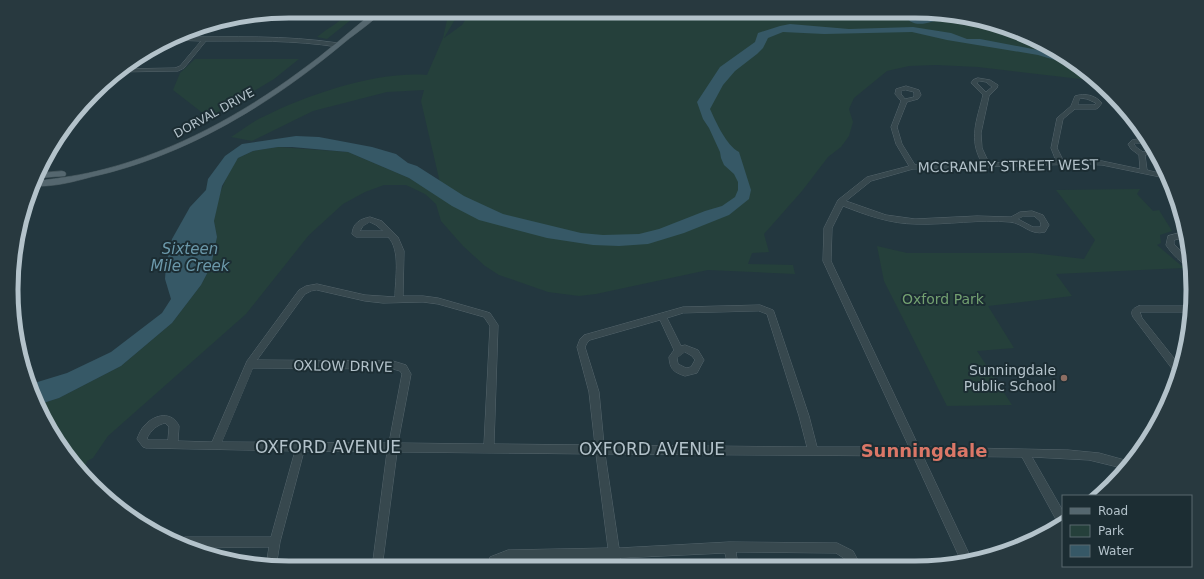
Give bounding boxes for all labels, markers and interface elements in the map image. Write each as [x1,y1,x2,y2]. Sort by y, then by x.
street label: DORVAL DRIVE [171,85,257,141]
street label: MCCRANEY STREET WEST [918,156,1099,176]
water label: Sixteen Mile Creek [150,240,231,275]
park label: Oxford Park [902,291,985,307]
street label: OXLOW DRIVE [293,357,393,375]
place label: Sunningdale Public School [964,362,1056,394]
marker: Sunningdale Public School [1059,373,1069,383]
street label: OXFORD AVENUE [255,437,401,457]
street label: OXFORD AVENUE [579,439,725,459]
district label: Sunningdale [861,440,987,461]
legend [1062,495,1192,567]
text: Road [1098,504,1128,518]
text: Park [1098,524,1124,538]
text: Water [1098,544,1134,558]

